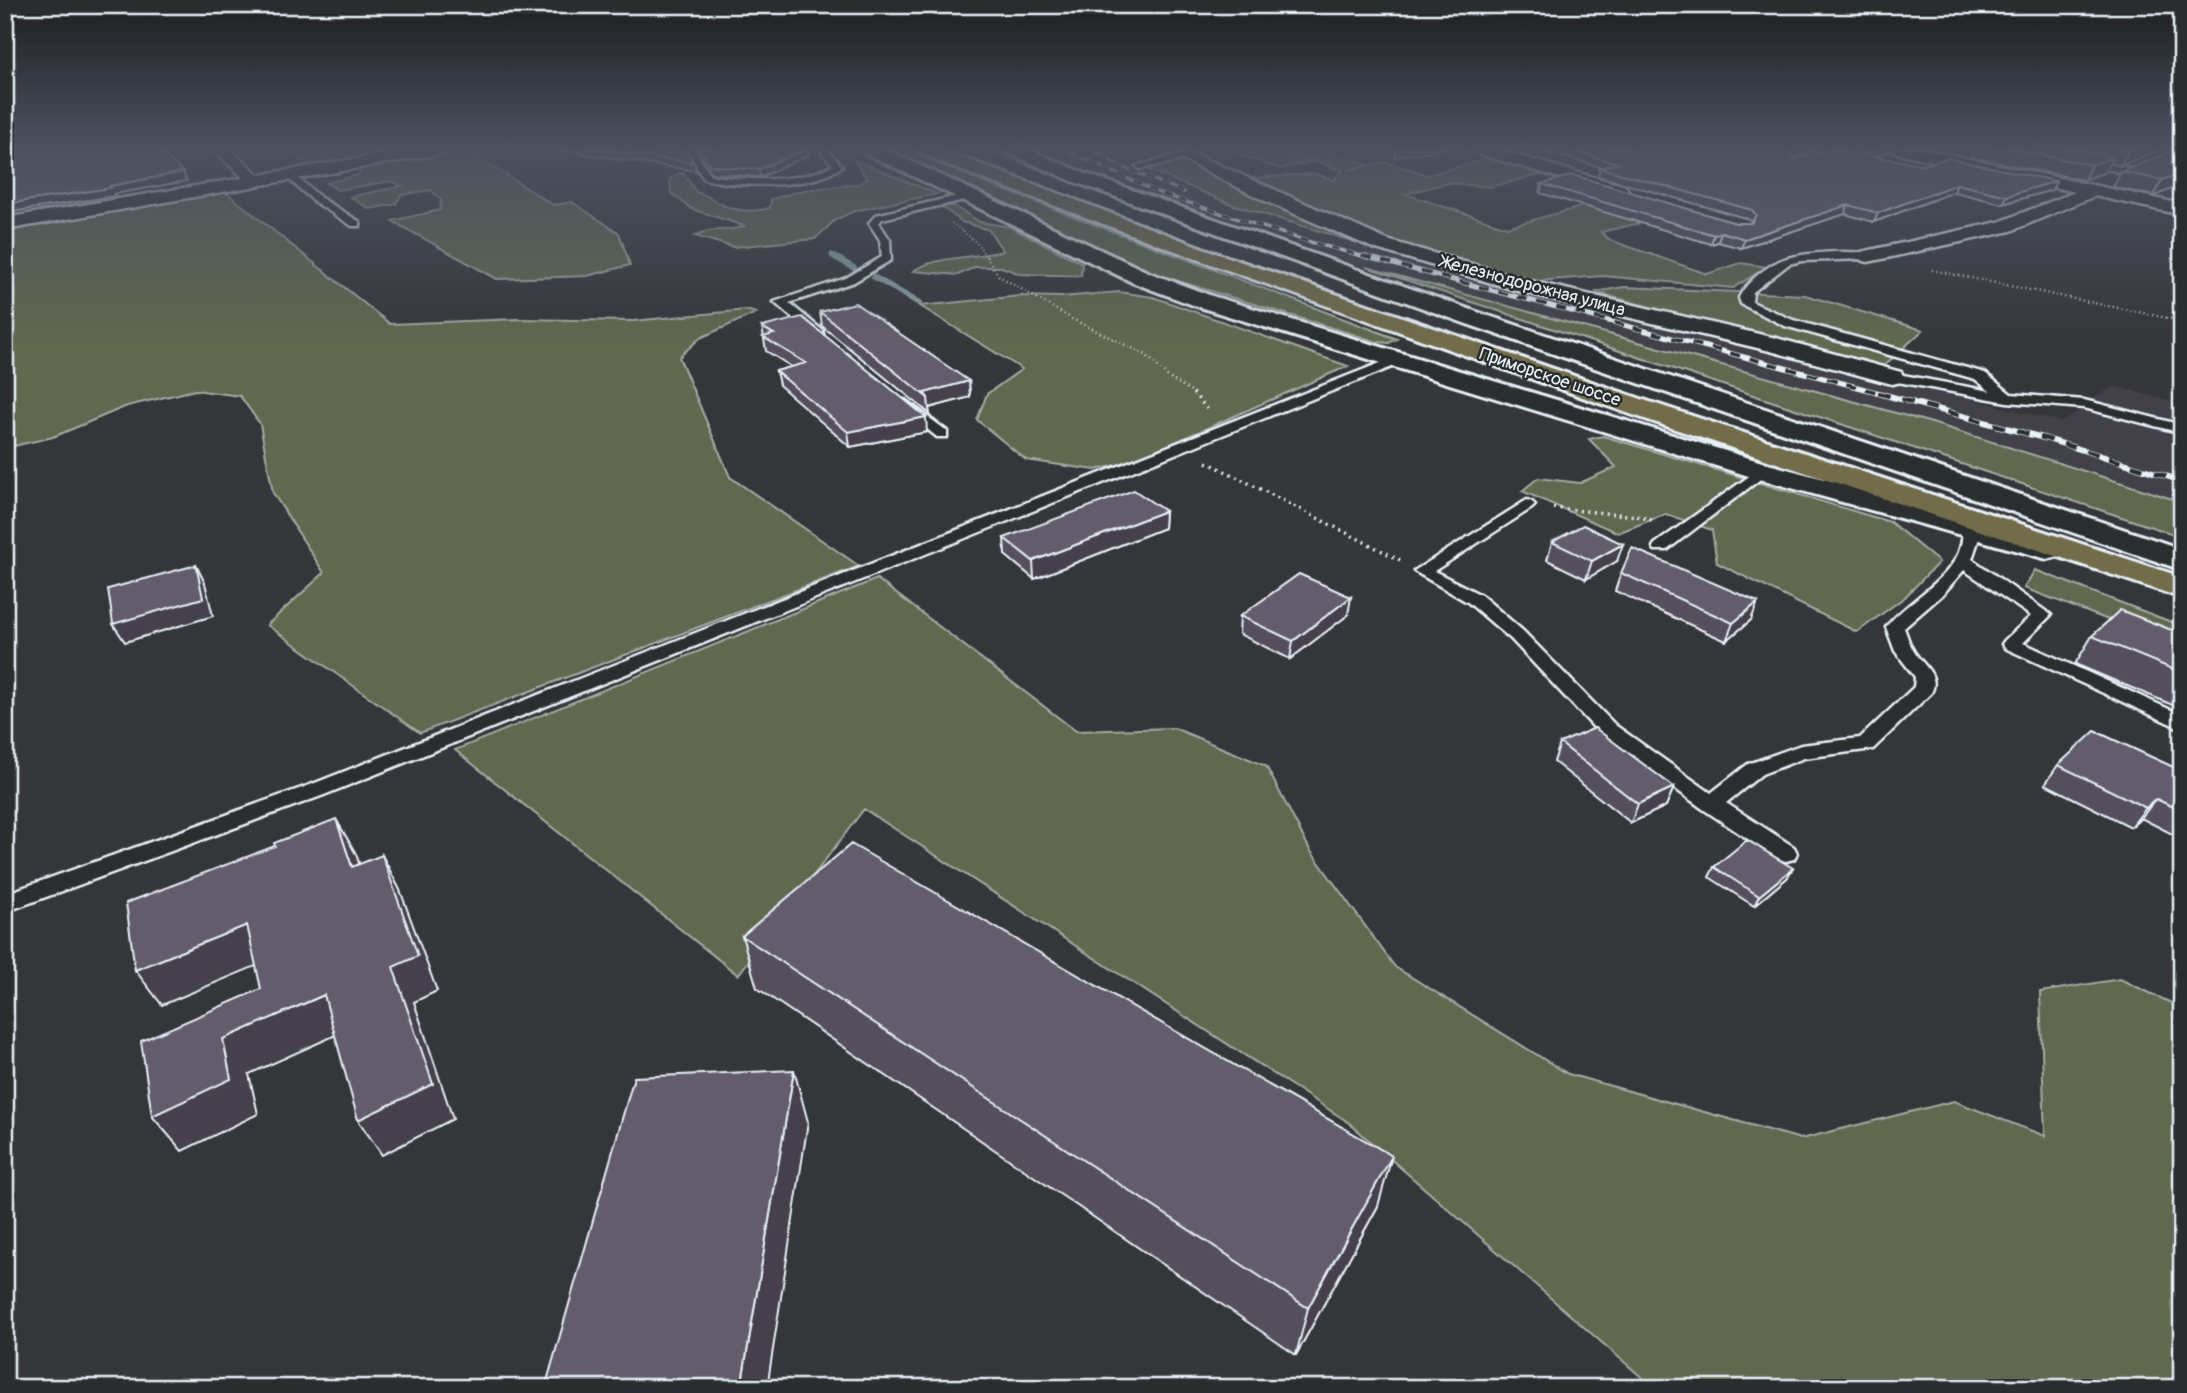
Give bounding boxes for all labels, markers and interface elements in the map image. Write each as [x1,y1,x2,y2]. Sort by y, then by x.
street label: Железнодорожная улица [1435,250,1628,322]
street label: Приморское шоссе [1476,342,1624,412]

